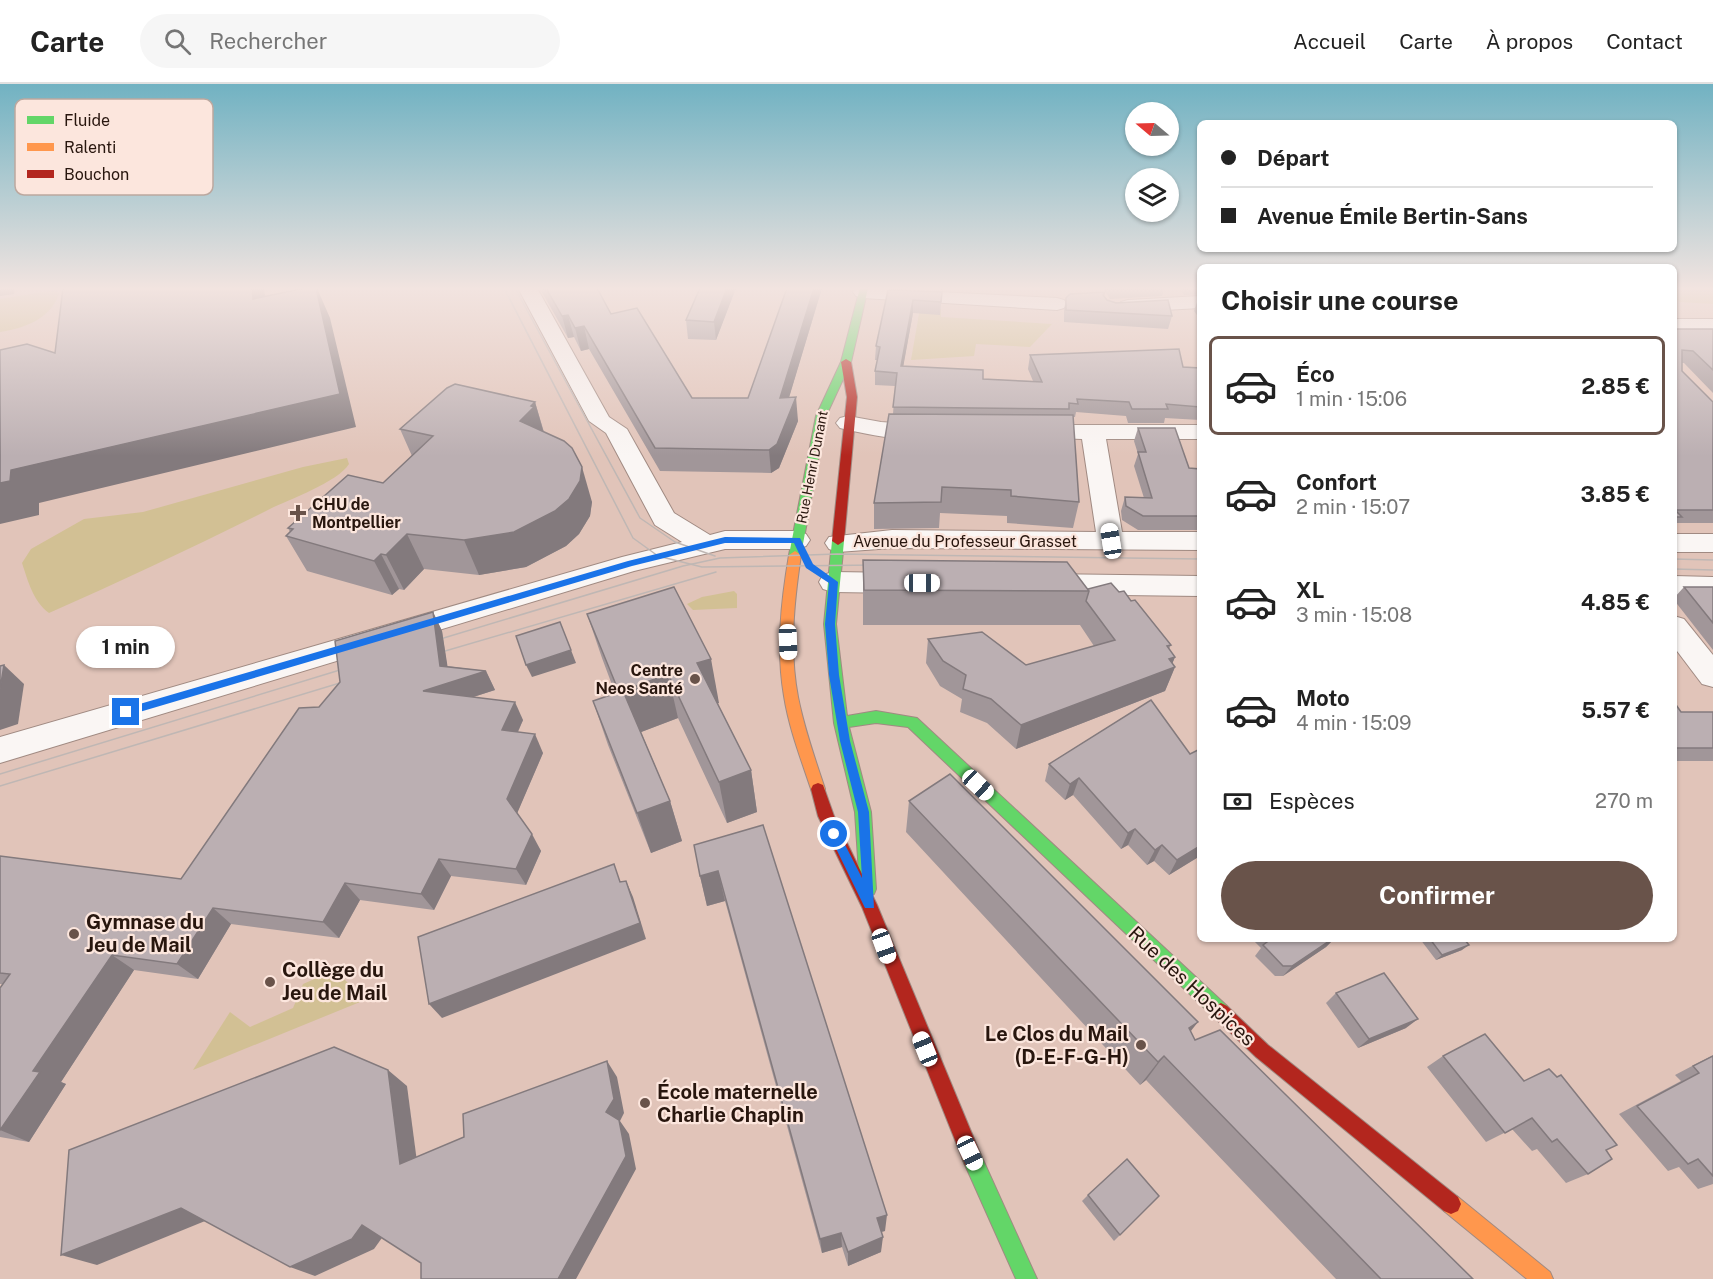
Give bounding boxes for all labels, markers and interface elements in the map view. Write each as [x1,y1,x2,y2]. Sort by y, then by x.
search box [140,14,560,68]
text: Carte [30,25,104,58]
icon: search [161,25,194,58]
text: Rechercher [209,28,327,54]
text: Accueil [1293,29,1366,54]
text: Carte [1399,29,1453,54]
text: À propos [1486,29,1573,54]
text: Contact [1606,29,1683,54]
legend [15,99,213,195]
north arrow [1125,102,1179,156]
map controls [1125,102,1179,222]
text: Fluide [64,111,110,130]
text: Ralenti [64,138,116,157]
text: Départ [1257,145,1329,171]
text: Bouchon [64,165,129,184]
button: layers [1125,168,1179,222]
text: Avenue Émile Bertin-Sans [1257,203,1528,229]
text: Choisir une course [1221,284,1459,316]
icon: car [1224,359,1278,413]
text: Éco [1296,361,1335,387]
text: 2.85 € [1581,373,1650,399]
text: 1 min · 15:06 [1296,387,1407,411]
street label: Rue Henri Dunant [793,409,831,525]
icon: car [1224,467,1278,521]
text: Confort [1296,469,1377,495]
text: 3.85 € [1581,481,1650,507]
place label: CHU de Montpellier [312,495,401,532]
text: 2 min · 15:07 [1296,495,1410,519]
marker: CHU de Montpellier [289,504,307,522]
car [1099,522,1123,560]
street label: Avenue du Professeur Grasset [853,532,1077,551]
car [904,574,940,592]
icon: car [1224,575,1278,629]
text: XL [1296,577,1324,603]
text: 4.85 € [1581,589,1650,615]
text: 3 min · 15:08 [1296,603,1412,627]
car [778,624,798,660]
callout: 1 min [76,625,176,667]
text: 1 min [101,635,150,659]
place label: Centre Neos Santé [596,661,683,698]
marker: Centre Neos Santé [688,672,702,686]
icon: car [1224,683,1278,737]
text: Moto [1296,685,1350,711]
text: 5.57 € [1581,697,1650,723]
route end [112,698,139,725]
text: 4 min · 15:09 [1296,711,1412,735]
car [959,766,997,804]
icon: cash [1221,785,1254,818]
text: Espèces [1269,788,1355,814]
text: 270 m [1595,789,1653,813]
route start [820,820,847,847]
button: Confirmer [1221,861,1653,930]
place label: Gymnase du Jeu de Mail [86,910,204,957]
street label: Rue des Hospices [1124,921,1260,1051]
car [869,926,899,966]
marker: Gymnase du Jeu de Mail [67,927,81,941]
place label: Collège du Jeu de Mail [282,958,388,1005]
marker: Collège du Jeu de Mail [263,975,277,989]
place label: Le Clos du Mail (D-E-F-G-H) [985,1022,1129,1069]
car [910,1029,940,1069]
marker: Le Clos du Mail (D-E-F-G-H) [1134,1038,1148,1052]
place label: École maternelle Charlie Chaplin [657,1079,818,1127]
marker: École maternelle Charlie Chaplin [638,1096,652,1110]
car [954,1133,986,1173]

